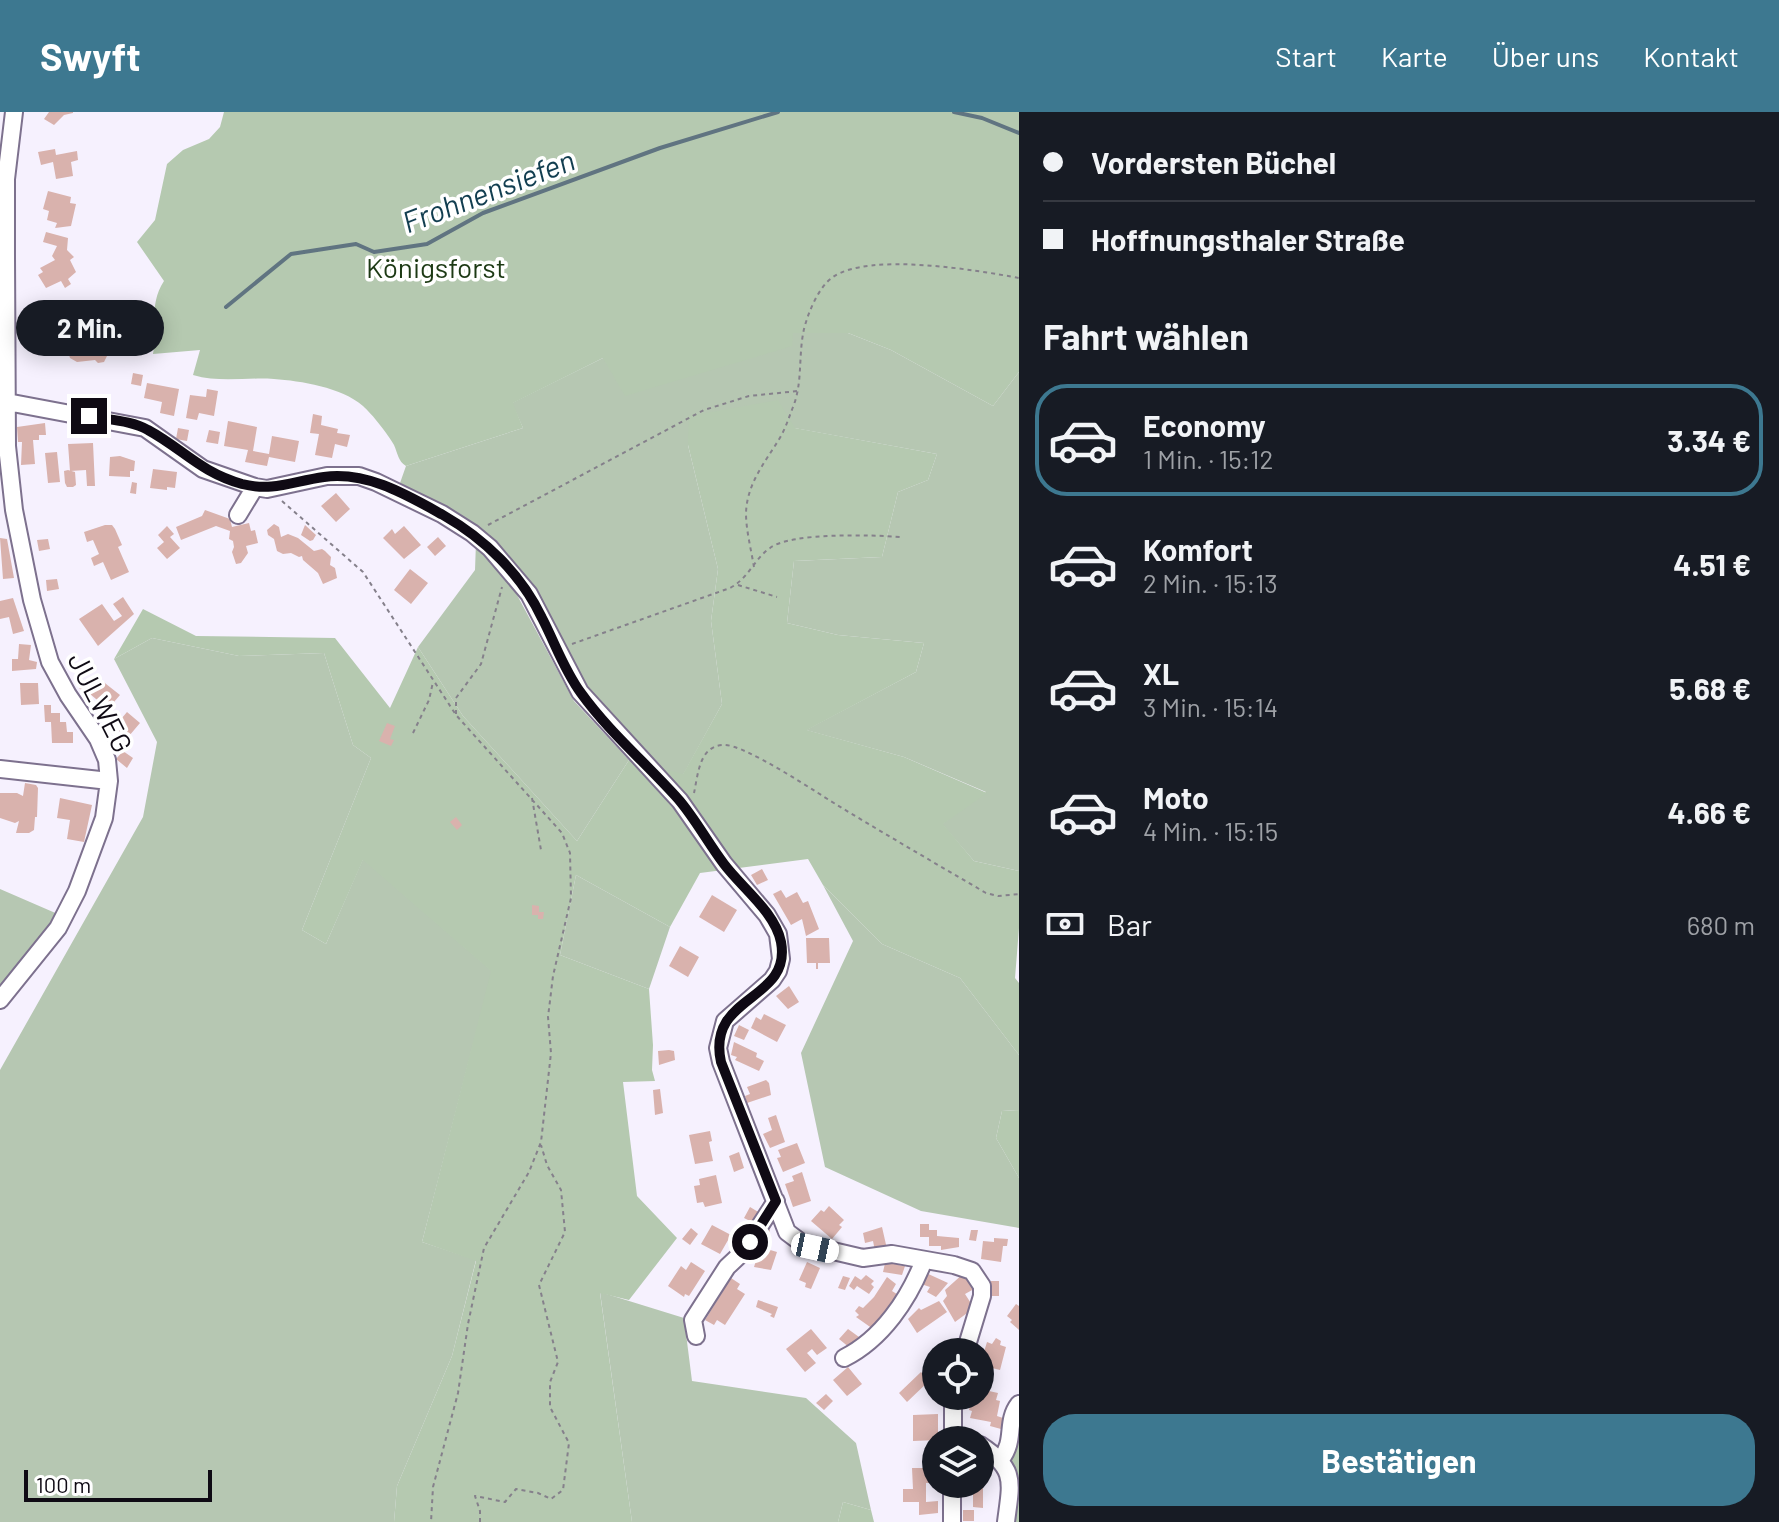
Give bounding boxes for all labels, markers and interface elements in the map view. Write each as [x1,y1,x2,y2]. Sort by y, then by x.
text: Swyft [40,33,141,79]
text: Start [1275,39,1337,73]
text: Karte [1381,39,1448,73]
text: Über uns [1492,39,1599,73]
text: Kontakt [1643,39,1739,73]
water label: Frohnensiefen [397,141,579,239]
text: Vordersten Büchel [1091,144,1336,180]
text: Hoffnungsthaler Straße [1091,221,1405,257]
park label: Königsforst [366,250,506,284]
callout: 2 Min. [15,300,163,356]
text: 2 Min. [57,312,123,343]
text: Fahrt wählen [1043,314,1249,357]
route end [71,398,107,434]
icon: car [1047,404,1119,476]
text: Economy [1143,407,1266,443]
text: 3.34 € [1667,422,1751,458]
text: 1 Min. · 15:12 [1143,443,1273,474]
icon: car [1047,528,1119,600]
text: Komfort [1143,531,1253,567]
text: 4.51 € [1673,546,1751,582]
text: 2 Min. · 15:13 [1143,567,1278,598]
street label: JULWEG [61,646,141,758]
icon: car [1047,652,1119,724]
text: XL [1143,655,1179,691]
text: 5.68 € [1669,670,1751,706]
text: 3 Min. · 15:14 [1143,691,1278,722]
icon: car [1047,776,1119,848]
text: Moto [1143,779,1209,815]
text: 4.66 € [1668,794,1751,830]
text: 4 Min. · 15:15 [1143,815,1278,846]
icon: cash [1043,902,1087,946]
text: Bar [1107,906,1152,942]
text: 680 m [1687,909,1755,940]
route start [732,1224,768,1260]
car [789,1231,841,1265]
map controls [922,1338,994,1498]
button: locate [922,1338,994,1410]
button: Bestätigen [1043,1414,1755,1506]
button: layers [922,1426,994,1498]
scale bar [24,1466,212,1502]
text: 100 m [36,1471,91,1497]

